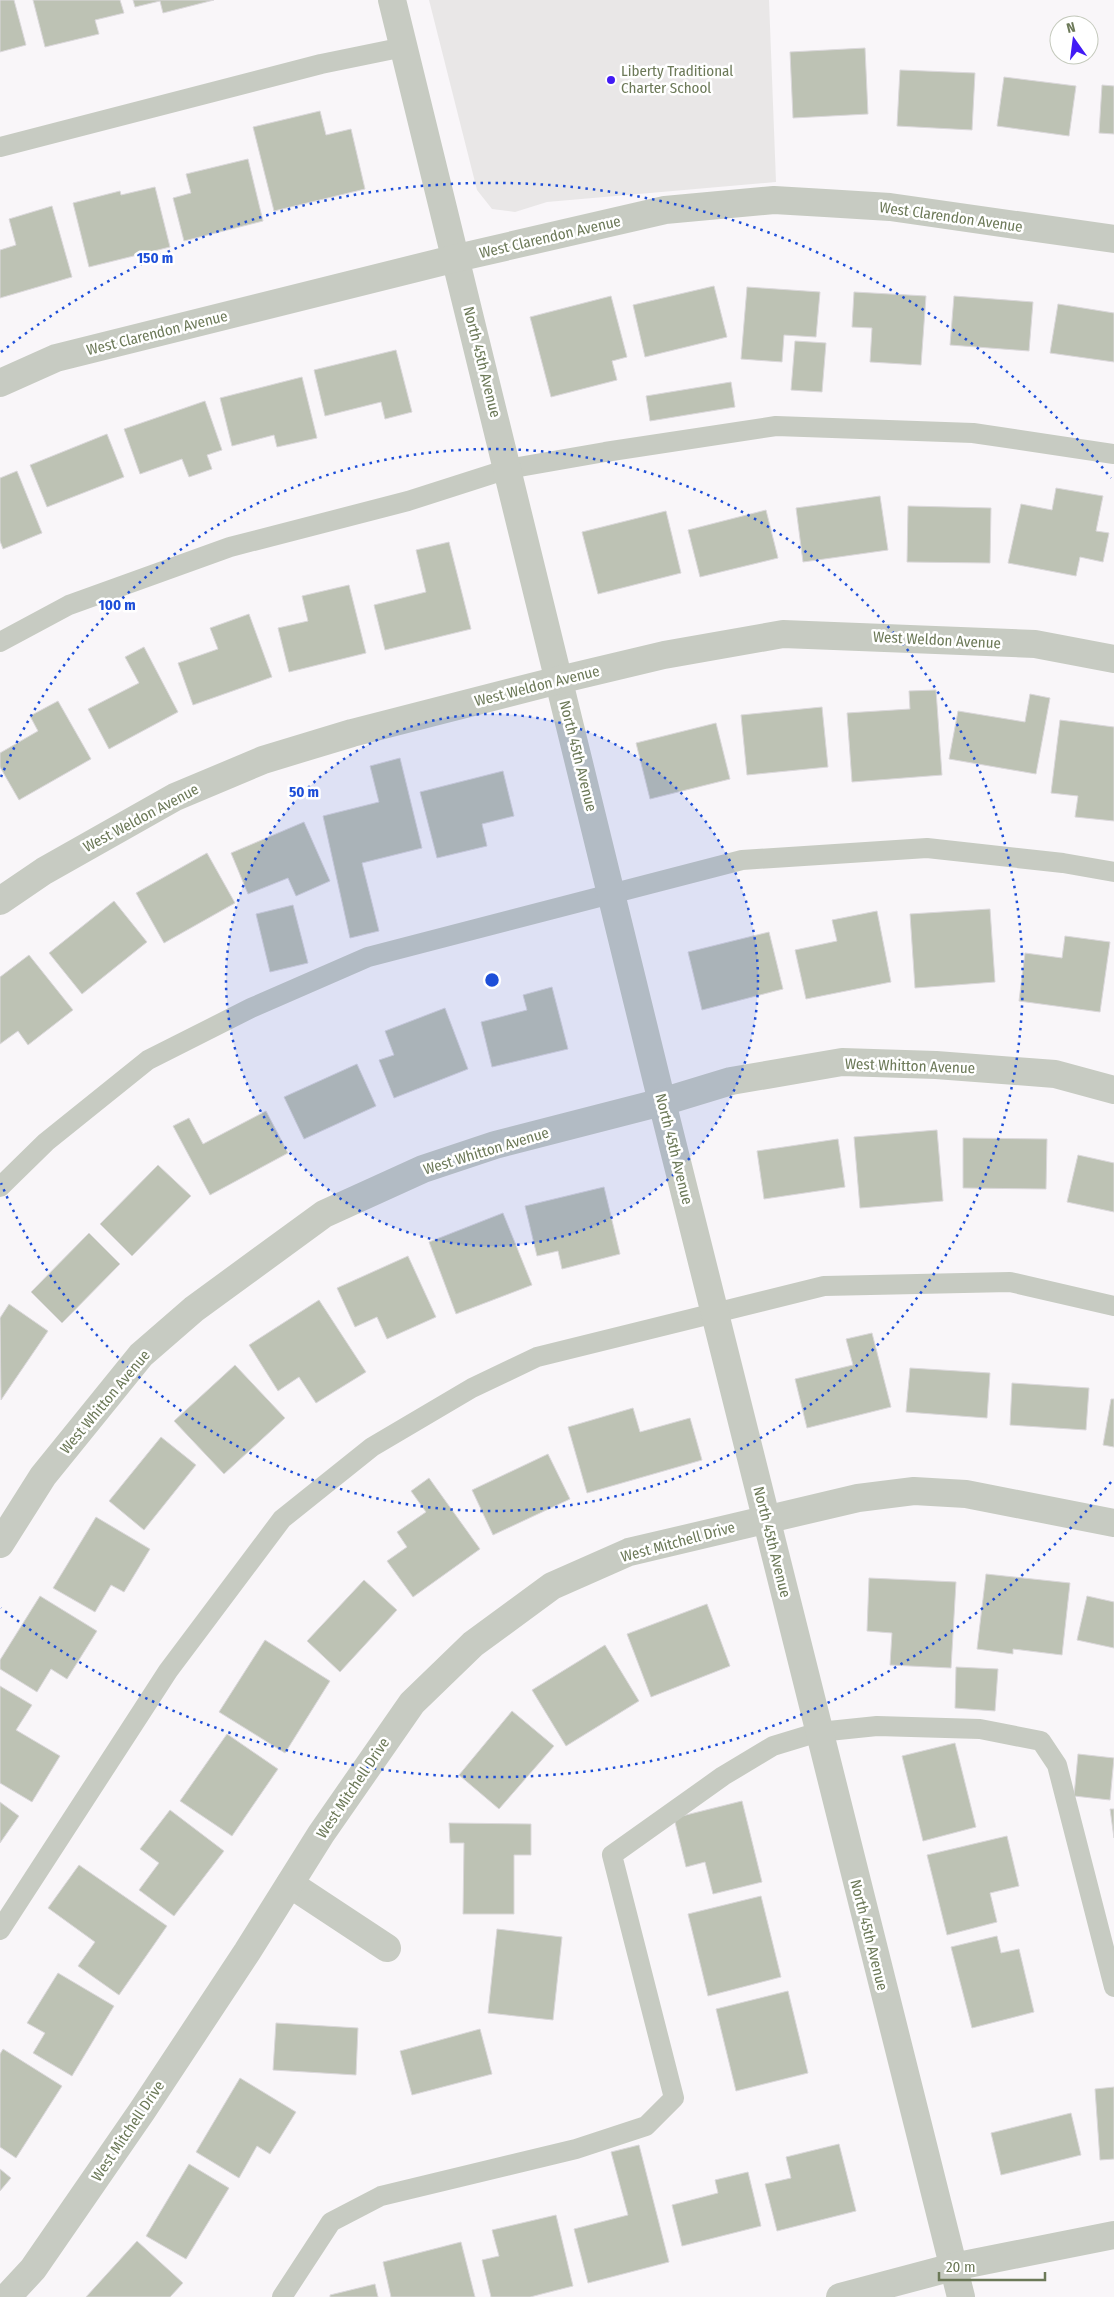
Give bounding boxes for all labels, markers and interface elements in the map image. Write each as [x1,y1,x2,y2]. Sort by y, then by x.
north arrow [1049,15,1099,65]
text: N [1065,19,1077,37]
place label: Liberty Traditional Charter School [621,62,733,97]
marker: Liberty Traditional Charter School [605,74,617,86]
street label: West Clarendon Avenue [878,198,1024,236]
street label: West Clarendon Avenue [478,212,622,262]
text: 150 m [137,249,173,267]
street label: North 45th Avenue [459,305,505,419]
street label: West Clarendon Avenue [85,307,229,359]
text: 100 m [98,596,136,614]
street label: West Weldon Avenue [873,628,1001,652]
street label: West Weldon Avenue [473,662,601,710]
street label: North 45th Avenue [555,699,601,813]
street label: West Weldon Avenue [80,780,202,856]
text: 50 m [289,783,319,801]
centre of rings [483,971,501,989]
street label: West Whitton Avenue [845,1055,975,1077]
street label: North 45th Avenue [651,1092,697,1206]
street label: West Whitton Avenue [421,1123,551,1179]
street label: West Whitton Avenue [56,1346,154,1458]
street label: North 45th Avenue [749,1485,795,1599]
street label: West Mitchell Drive [619,1518,737,1566]
street label: West Mitchell Drive [313,1734,393,1842]
street label: North 45th Avenue [846,1878,892,1992]
street label: West Mitchell Drive [88,2077,168,2185]
scale bar [939,2250,1045,2282]
text: 20 m [946,2258,976,2276]

